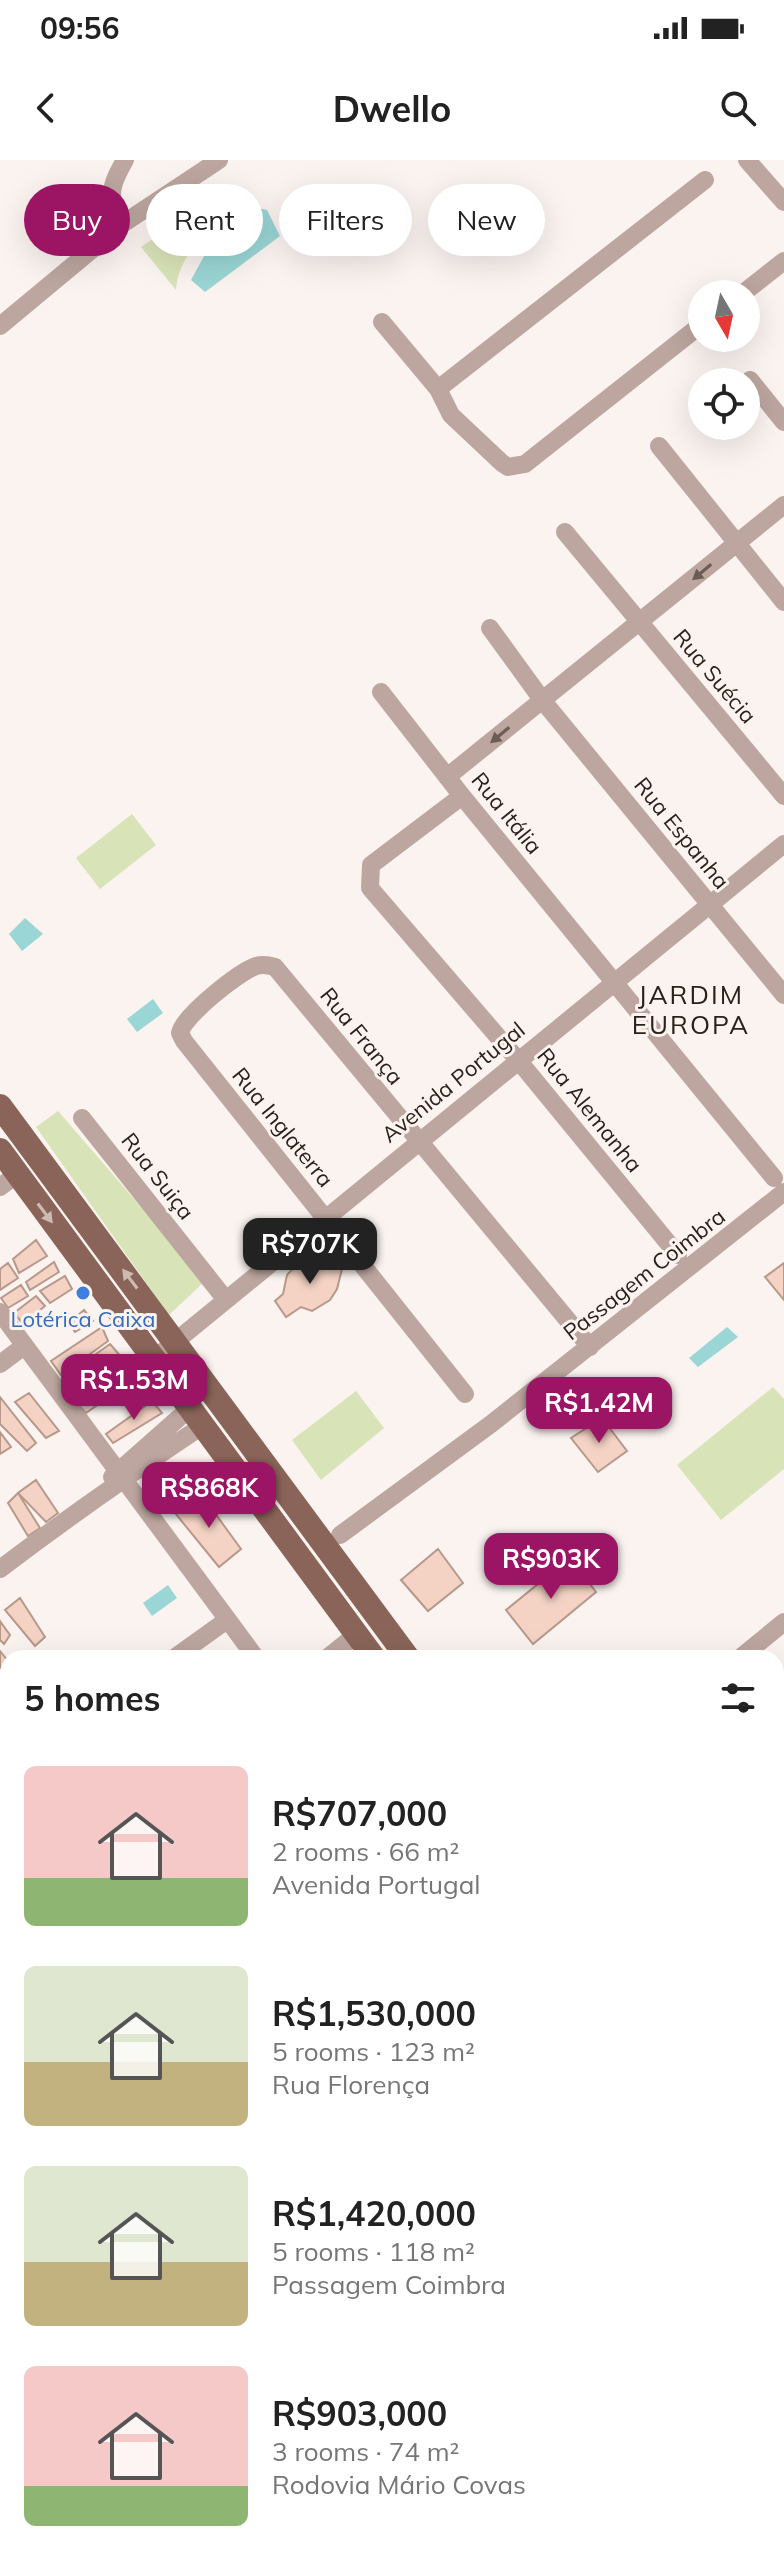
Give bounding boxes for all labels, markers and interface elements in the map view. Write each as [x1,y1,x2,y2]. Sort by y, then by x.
text: 09:56 [40,9,119,47]
icon: back [24,86,68,130]
text: Dwello [333,86,451,131]
icon: search [716,86,760,130]
chip: Buy [24,184,130,256]
chip: Rent [146,184,263,256]
chip: Filters [279,184,412,256]
chip: New [428,184,545,256]
north arrow [688,280,760,352]
map controls [688,280,760,440]
button: locate [688,368,760,440]
one-way arrow [692,563,712,580]
street label: Rua Suécia [667,623,763,729]
one-way arrow [490,726,510,743]
street label: Rua Itália [466,766,548,860]
street label: Rua Espanha [628,771,736,895]
district label: JARDIM EUROPA [632,978,750,1041]
street label: Rua França [314,982,410,1090]
street label: Avenida Portugal [376,1016,530,1148]
street label: Rua Alemanha [531,1042,649,1178]
street label: Rua Inglaterra [226,1062,340,1192]
street label: Rua Suiça [115,1127,201,1225]
street label: Passagem Coimbra [557,1202,731,1346]
one-way arrow [37,1203,53,1223]
pin: R$707K [245,1218,375,1286]
text: R$707K [261,1227,359,1260]
one-way arrow [122,1269,138,1289]
marker: Lotérica Caixa [74,1284,92,1302]
place label: Lotérica Caixa [11,1305,155,1333]
pin: R$1.53M [60,1354,208,1422]
text: R$1.53M [79,1363,189,1396]
pin: R$1.42M [525,1377,673,1445]
text: R$1.42M [544,1386,654,1419]
pin: R$868K [144,1462,274,1530]
text: R$868K [160,1471,258,1504]
pin: R$903K [486,1533,616,1601]
text: R$903K [502,1542,600,1575]
icon: filters [716,1676,760,1720]
text: 5 homes [24,1677,161,1720]
text: R$707,000 [272,1792,447,1835]
icon: home [88,1798,184,1894]
text: 2 rooms · 66 m² [272,1835,459,1868]
text: Avenida Portugal [272,1868,480,1901]
text: R$1,530,000 [272,1992,476,2035]
icon: home [88,1998,184,2094]
text: 5 rooms · 123 m² [272,2035,475,2068]
text: Rua Florença [272,2068,430,2101]
text: R$1,420,000 [272,2192,476,2235]
icon: home [88,2198,184,2294]
text: 5 rooms · 118 m² [272,2235,475,2268]
text: Passagem Coimbra [272,2268,506,2301]
text: R$903,000 [272,2392,447,2435]
icon: home [88,2398,184,2494]
text: 3 rooms · 74 m² [272,2435,459,2468]
text: Rodovia Mário Covas [272,2468,526,2501]

